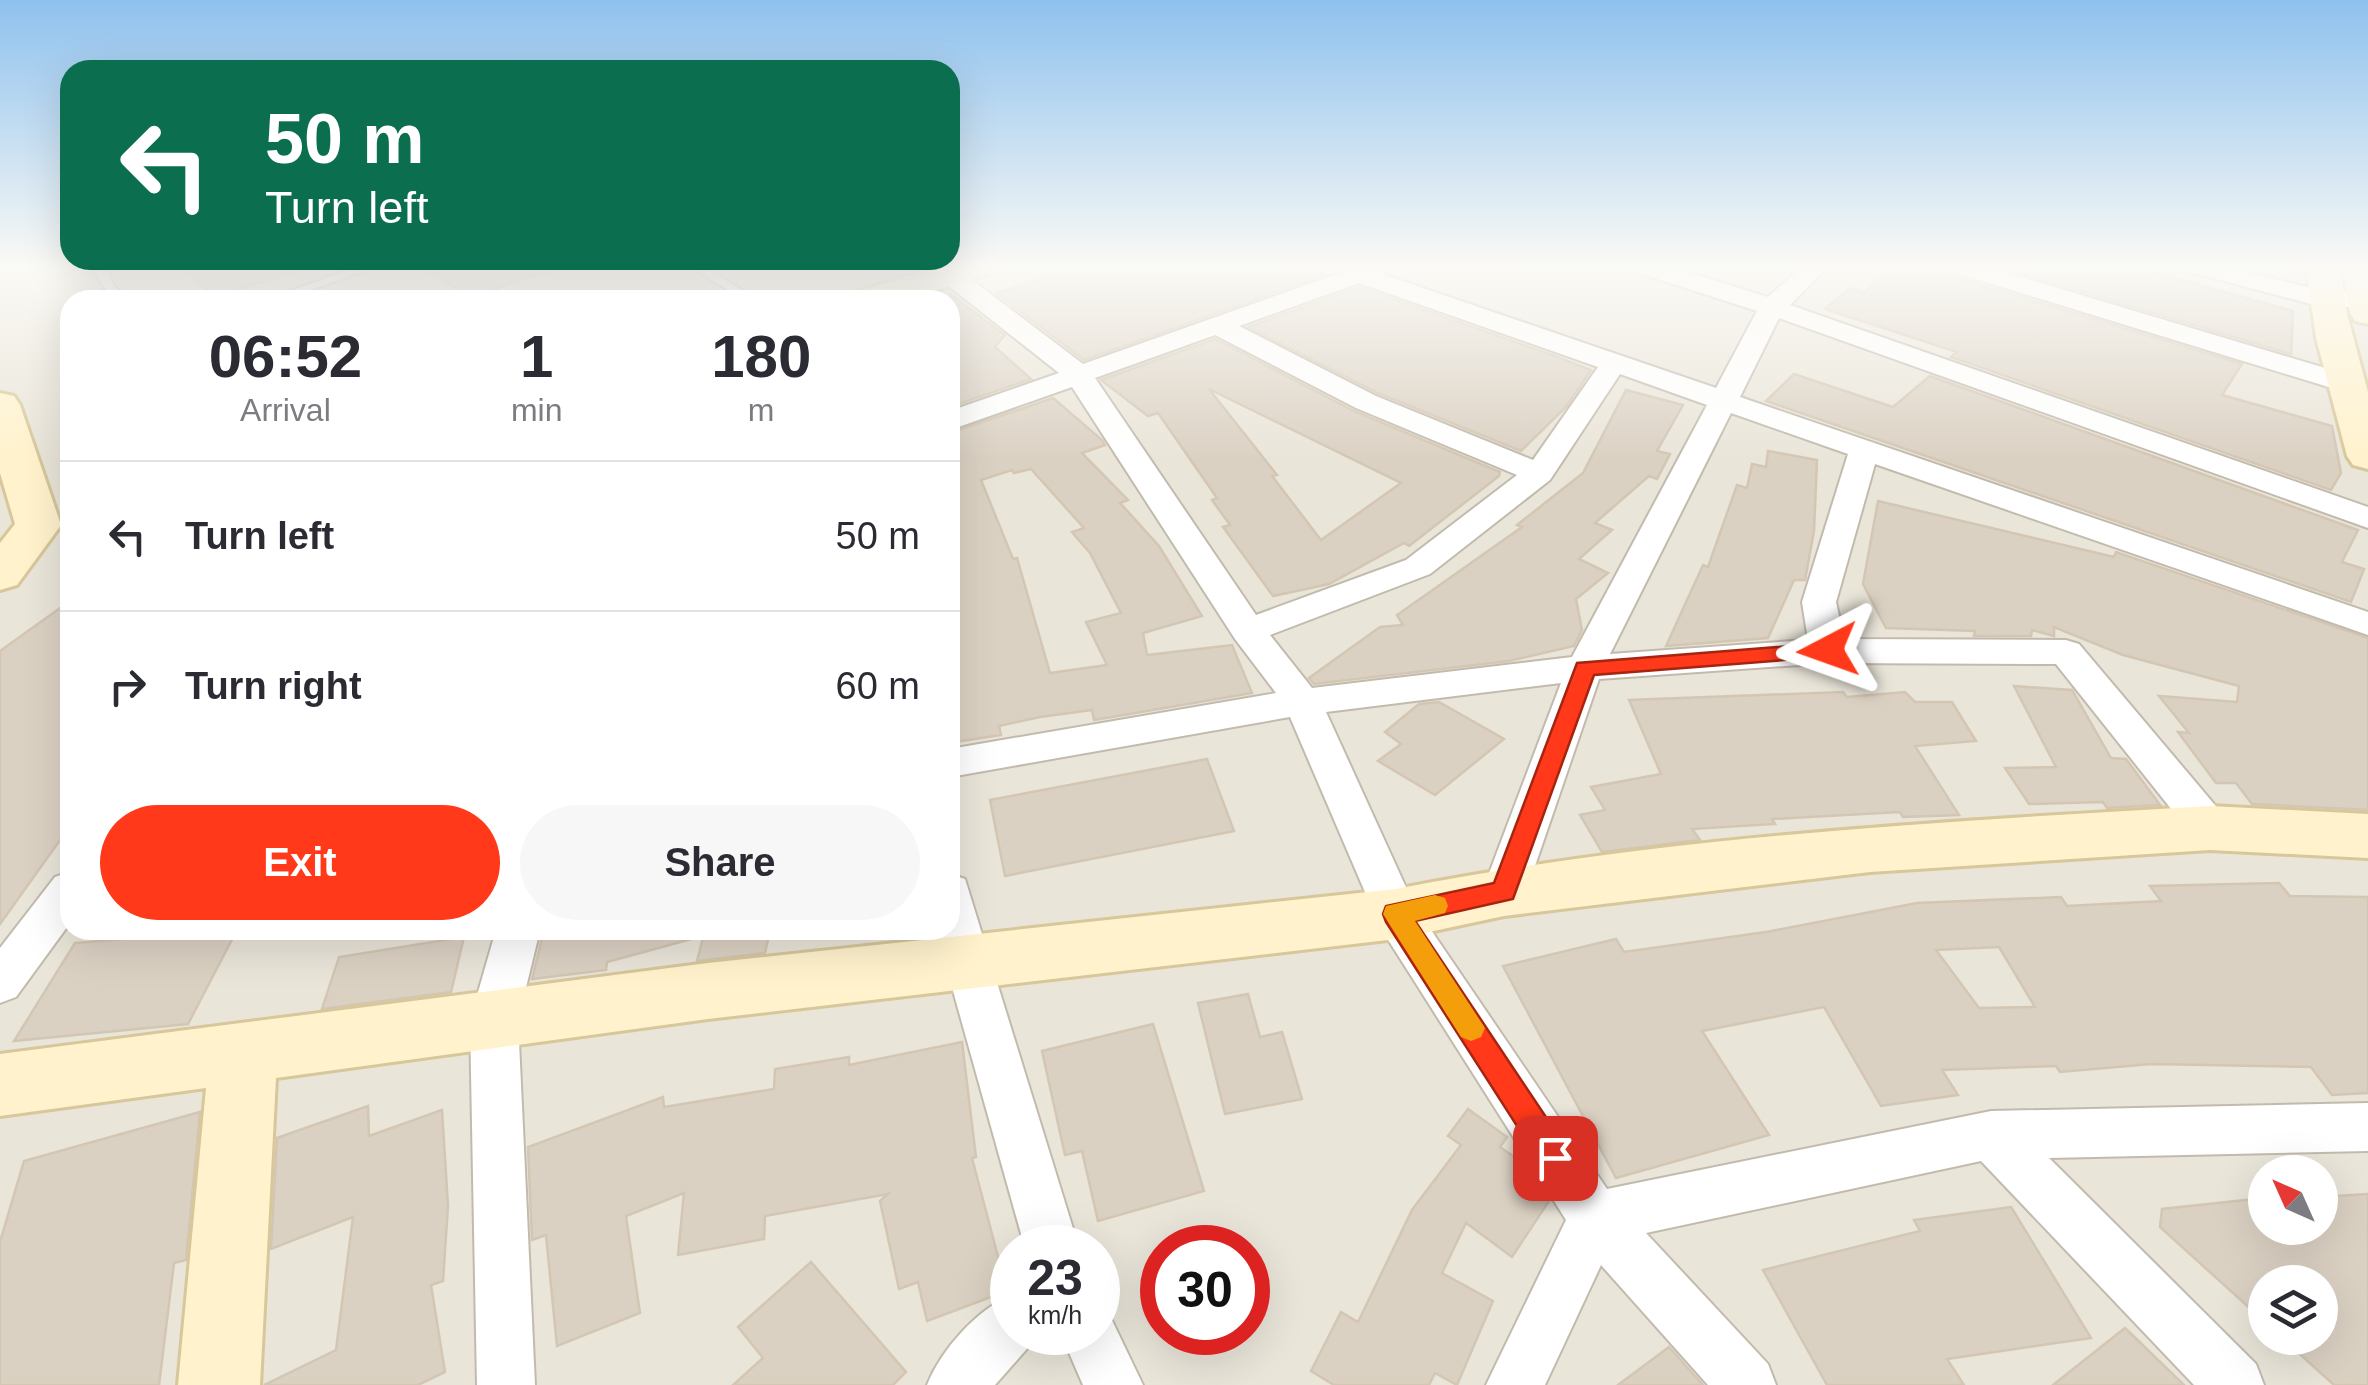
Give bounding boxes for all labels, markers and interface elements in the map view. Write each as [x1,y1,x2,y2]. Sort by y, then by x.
icon: left [100,100,230,230]
text: 50 m [265,100,425,178]
text: Turn left [265,182,428,233]
text: 06:52 [209,323,362,390]
text: 1 [520,323,553,390]
text: 180 [711,323,811,390]
text: Arrival [240,392,331,428]
text: min [511,392,562,428]
text: m [748,392,775,428]
icon: left [100,509,155,564]
text: Turn left [185,515,334,557]
text: 50 m [836,515,920,557]
position arrow [1776,598,1880,702]
icon: right [100,659,155,714]
text: Turn right [185,665,362,707]
text: 60 m [836,665,920,707]
button: Exit [100,805,500,920]
button: Share [520,805,920,920]
pin [1513,1116,1598,1201]
icon: arrive [1528,1131,1583,1186]
north arrow [2248,1155,2338,1245]
map controls [2248,1155,2338,1355]
speed limit sign: 30 [1140,1225,1270,1355]
text: 23 [1027,1250,1083,1306]
button: layers [2248,1265,2338,1355]
text: km/h [1028,1301,1082,1329]

